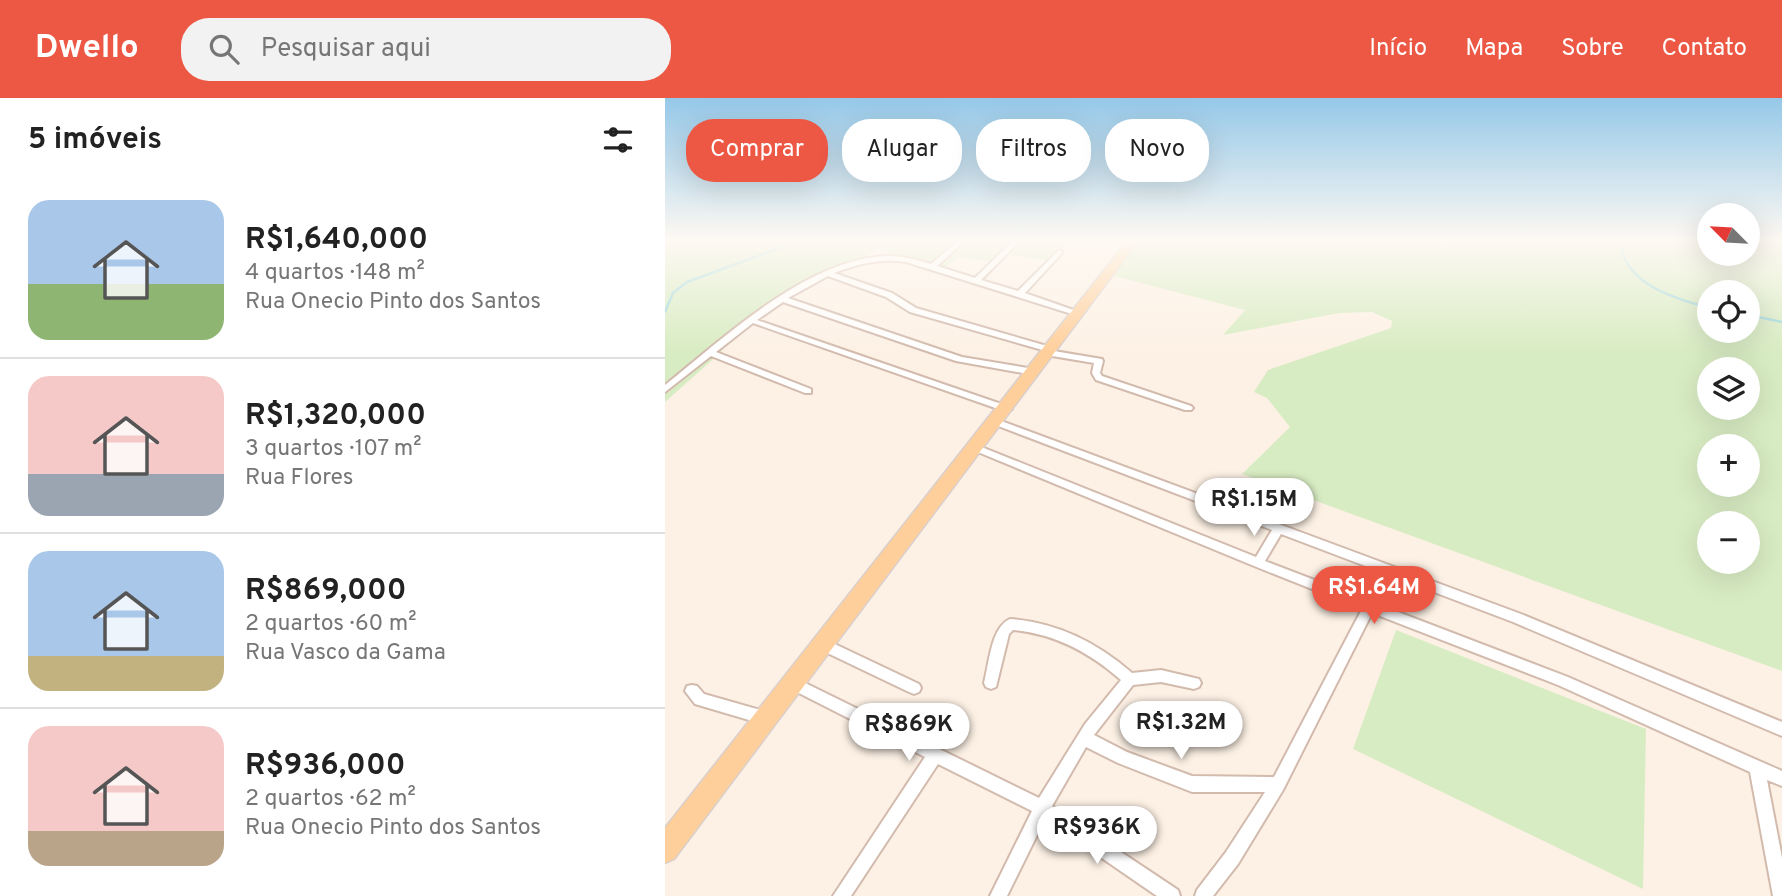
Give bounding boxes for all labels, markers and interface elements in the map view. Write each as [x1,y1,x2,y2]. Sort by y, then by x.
search box [181,18,671,81]
text: Dwello [35,28,139,70]
icon: search [205,30,243,68]
text: Pesquisar aqui [261,33,431,66]
text: Início [1369,34,1427,64]
text: Mapa [1465,34,1523,64]
text: Sobre [1561,34,1624,64]
text: Contato [1662,34,1747,64]
chip: Comprar [686,119,828,182]
chip: Alugar [842,119,962,182]
chip: Filtros [976,119,1091,182]
chip: Novo [1105,119,1209,182]
icon: filters [599,121,637,159]
text: 5 imóveis [28,122,162,159]
north arrow [1697,203,1761,266]
map controls [1697,203,1760,574]
text: R$1,640,000 [245,222,428,259]
icon: home [84,228,168,312]
text: 4 quartos · 148 m² [245,259,425,288]
button: locate [1697,280,1760,343]
text: Rua Onecio Pinto dos Santos [245,288,541,317]
button: layers [1697,357,1760,420]
text: R$1,320,000 [245,398,426,435]
icon: home [84,404,168,488]
button: + [1697,434,1760,497]
text: 3 quartos · 107 m² [245,435,422,464]
text: Rua Flores [245,464,354,493]
pin: R$1.15M [1189,478,1319,538]
text: R$1.15M [1211,486,1297,515]
button: − [1697,511,1760,574]
pin: R$1.64M [1309,566,1439,626]
text: R$869,000 [245,573,406,610]
text: R$1.64M [1328,574,1420,603]
icon: home [84,579,168,663]
text: 2 quartos · 60 m² [245,610,417,639]
text: Rua Vasco da Gama [245,639,446,668]
pin: R$1.32M [1116,702,1246,761]
pin: R$869K [852,704,966,763]
text: R$1.32M [1136,709,1226,738]
text: R$869K [865,711,953,740]
text: R$936,000 [245,748,406,785]
icon: home [84,754,168,838]
text: 2 quartos · 62 m² [245,785,416,814]
pin: R$936K [1040,806,1154,866]
text: Rua Onecio Pinto dos Santos [245,814,541,843]
text: R$936K [1053,814,1141,843]

